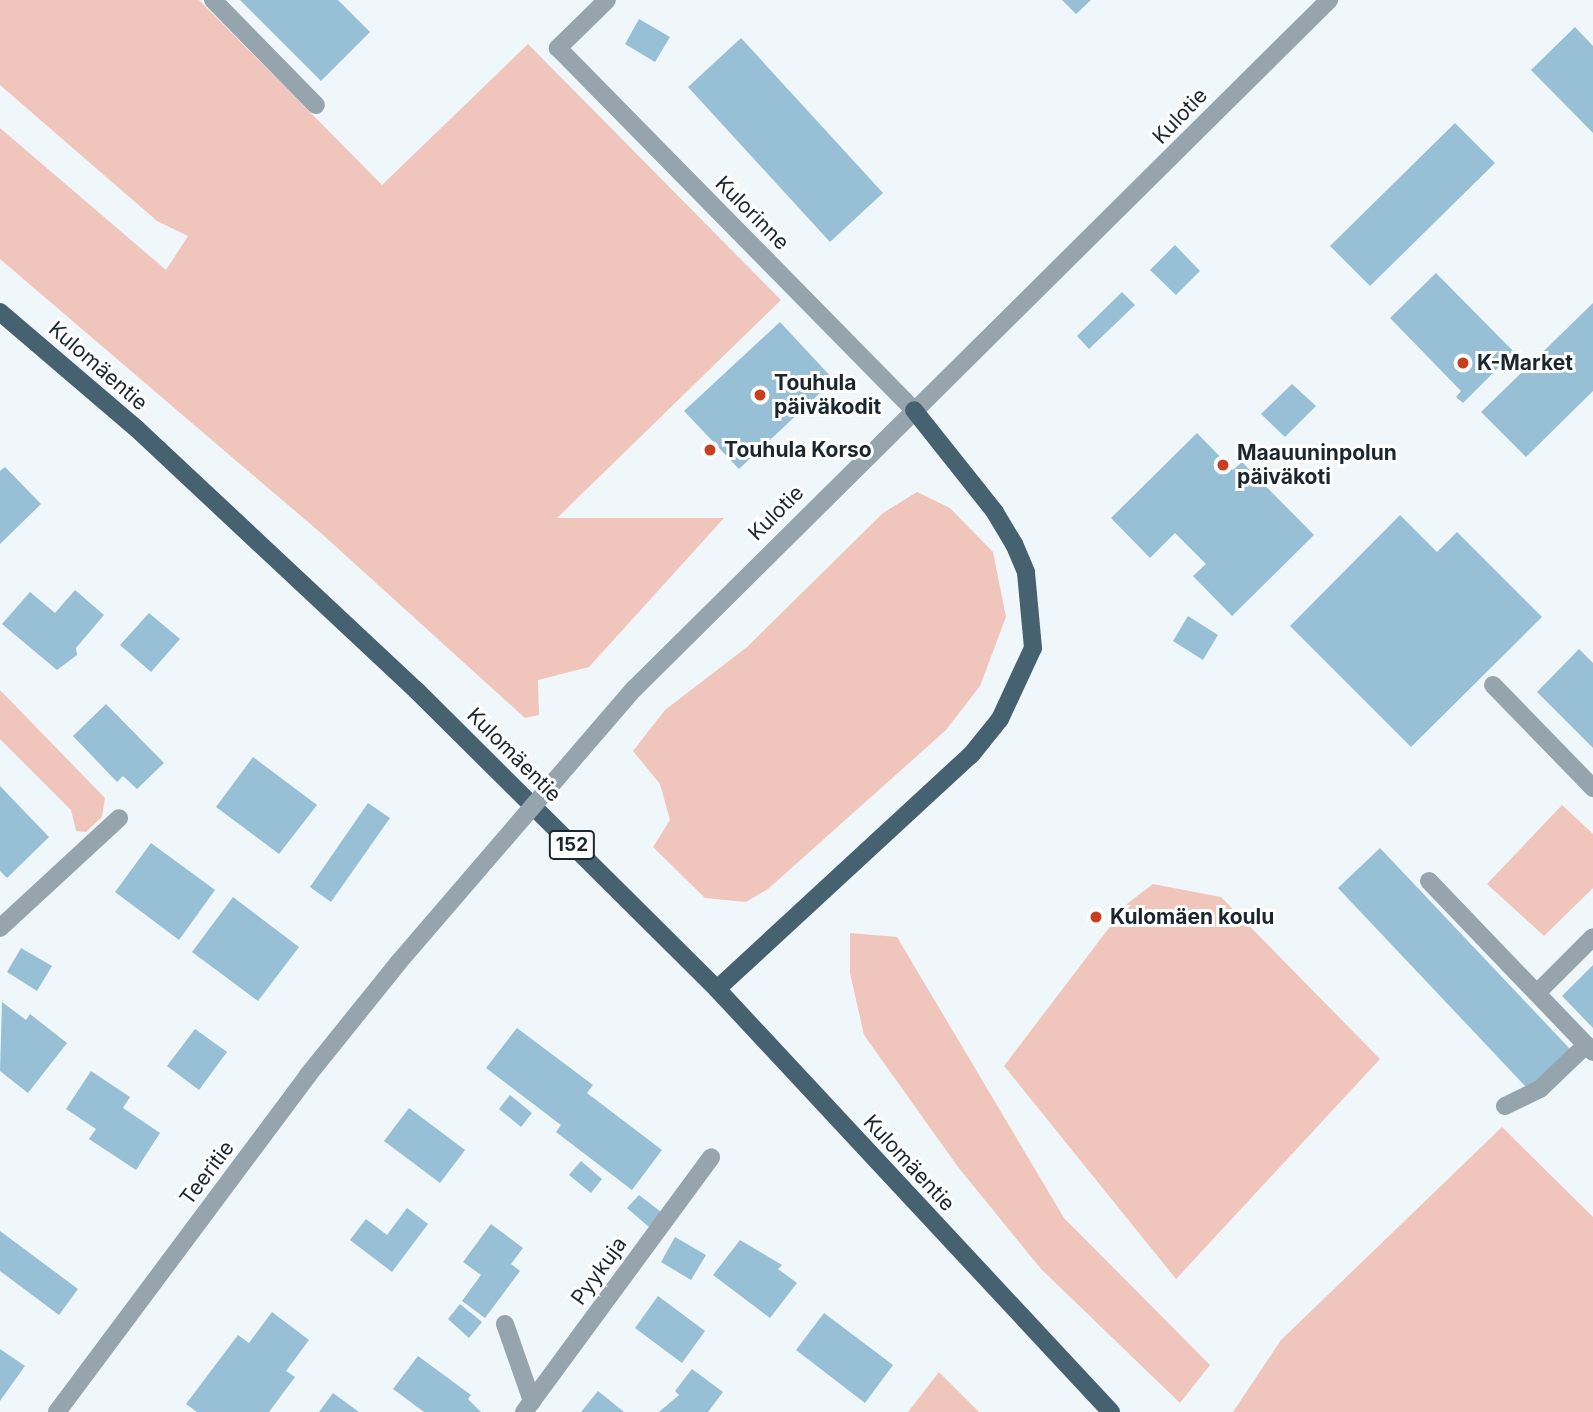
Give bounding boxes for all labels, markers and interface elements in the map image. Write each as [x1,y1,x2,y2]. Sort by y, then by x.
street label: Kulotie [1147,83,1213,149]
street label: Kulorinne [710,171,794,255]
street label: Kulomäentie [43,316,153,416]
place label: K-Market [1477,350,1573,376]
marker: K-Market [1455,355,1471,371]
place label: Touhula päiväkodit [774,370,881,420]
marker: Touhula päiväkodit [752,387,768,403]
place label: Touhula Korso [724,437,872,463]
place label: Maauuninpolun päiväkoti [1237,440,1397,490]
marker: Touhula Korso [702,442,718,458]
marker: Maauuninpolun päiväkoti [1215,457,1231,473]
street label: Kulotie [743,480,809,546]
street label: Kulomäentie [462,703,566,807]
road number: 152 [548,830,596,860]
place label: Kulomäen koulu [1110,904,1274,930]
marker: Kulomäen koulu [1088,909,1104,925]
street label: Kulomäentie [858,1110,960,1216]
street label: Teeritie [175,1136,239,1210]
street label: Pyykuja [566,1232,632,1310]

